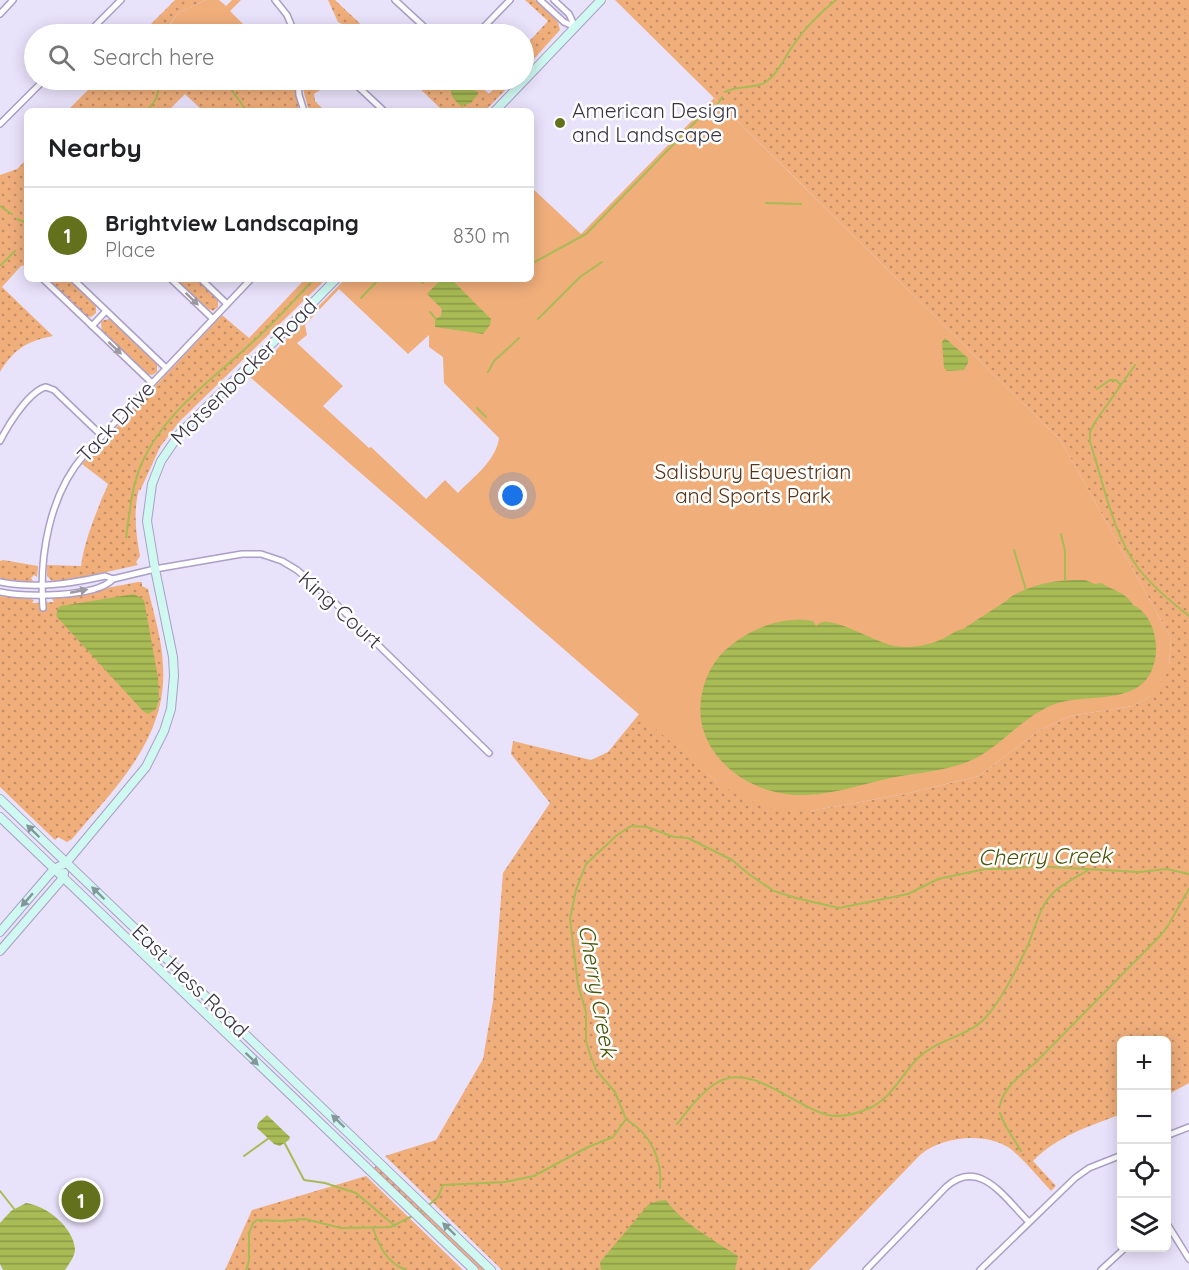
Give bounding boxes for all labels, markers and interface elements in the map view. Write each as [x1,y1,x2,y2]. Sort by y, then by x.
search box [24,24,534,90]
icon: search [45,41,78,74]
text: Search here [93,43,214,71]
place label: American Design and Landscape [572,97,737,147]
marker: American Design and Landscape [553,116,567,130]
text: Nearby [48,131,142,164]
text: Brightview Landscaping [105,209,359,237]
text: 1 [64,223,71,248]
text: 830 m [453,223,510,248]
text: Place [105,237,155,262]
one-way arrow [185,292,200,306]
street label: Motsenbocker Road [165,293,322,450]
one-way arrow [108,341,123,355]
street label: Tack Drive [71,375,159,467]
park label: Salisbury Equestrian and Sports Park [655,458,851,508]
your location [498,481,527,510]
street label: King Court [294,565,388,653]
one-way arrow [70,586,89,595]
one-way arrow [26,824,41,838]
water label: Cherry Creek [978,841,1114,871]
one-way arrow [91,887,105,901]
one-way arrow [21,892,34,907]
street label: East Hess Road [127,918,254,1042]
water label: Cherry Creek [573,923,624,1061]
map controls [1117,1036,1171,1252]
button: + [1117,1036,1171,1090]
one-way arrow [245,1052,260,1066]
button: − [1117,1090,1171,1144]
one-way arrow [330,1114,345,1128]
button: locate [1117,1144,1171,1198]
pin: 1 [62,1178,100,1222]
button: layers [1117,1198,1171,1252]
one-way arrow [443,1223,457,1237]

